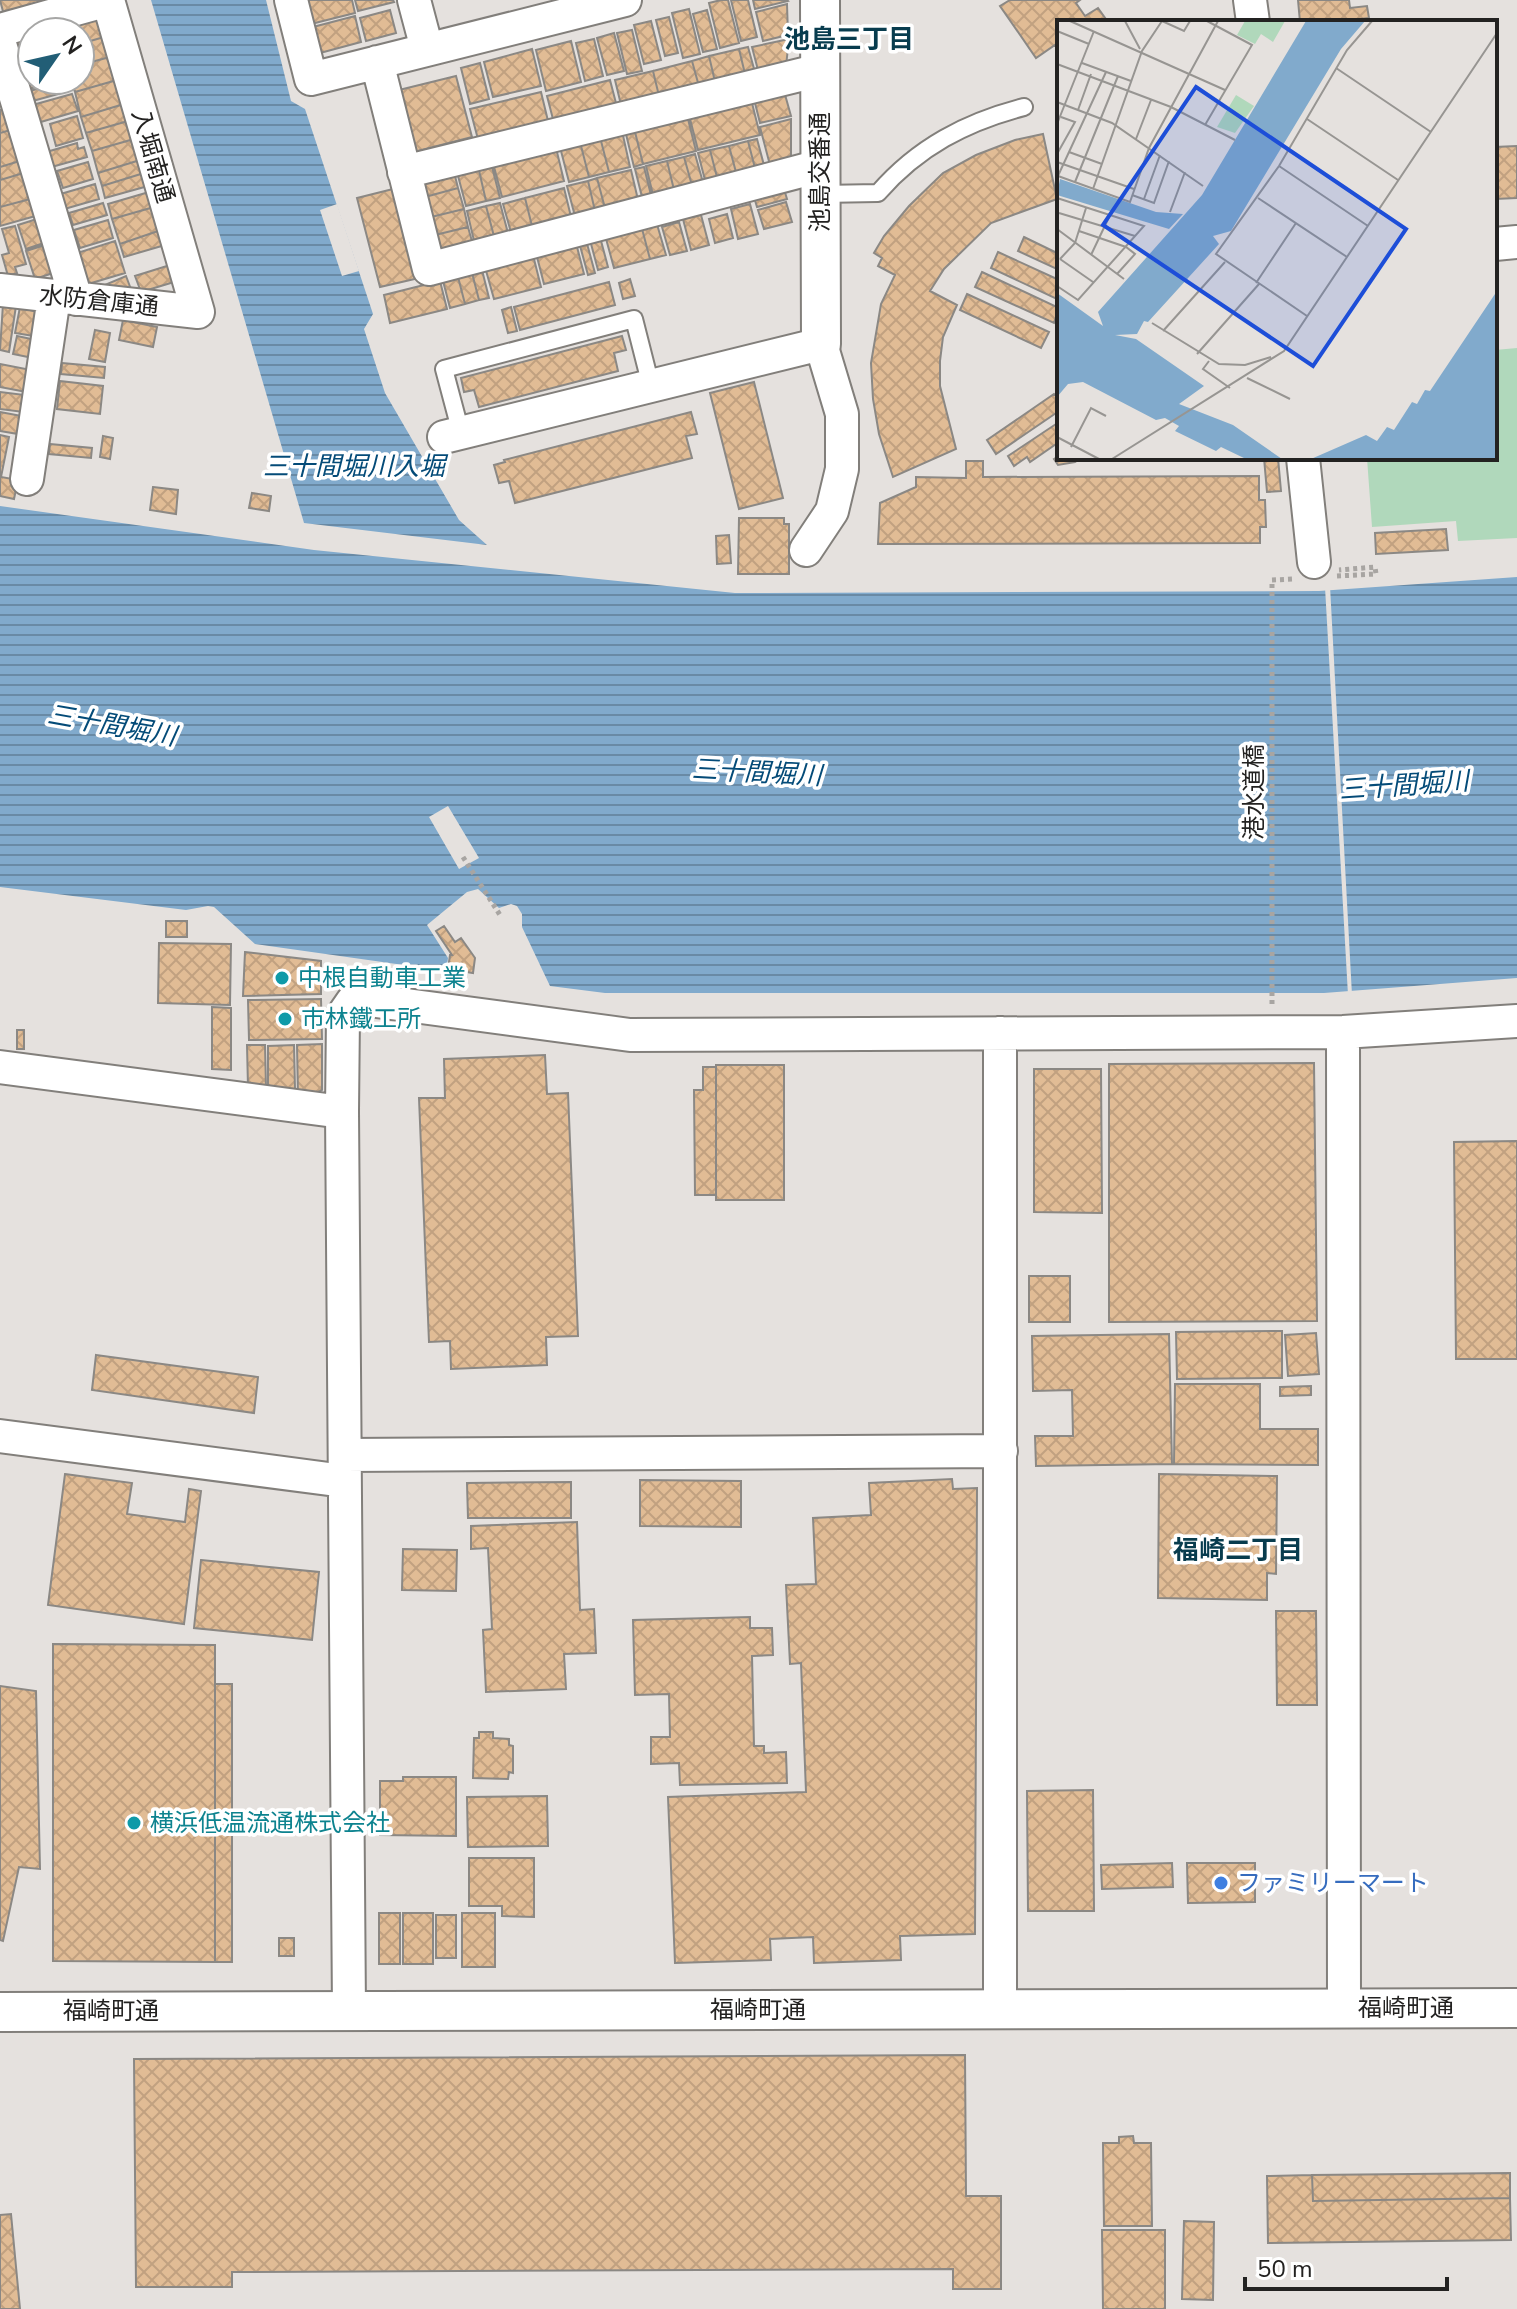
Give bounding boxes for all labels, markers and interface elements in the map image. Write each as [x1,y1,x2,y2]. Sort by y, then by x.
north arrow [16,16,96,96]
inset map [1057,20,1497,460]
district label: 池島三丁目 [784,22,914,57]
text: N [55,30,89,61]
street label: 入堀南通 [124,105,182,207]
street label: 池島交番通 [804,112,836,232]
street label: 水防倉庫通 [38,279,160,323]
water label: 三十間堀川入堀 [263,449,449,484]
water label: 三十間堀川 [45,697,182,755]
street label: 港水道橋 [1238,744,1270,840]
water label: 三十間堀川 [691,752,826,794]
water label: 三十間堀川 [1338,763,1473,807]
place label: 中根自動車工業 [298,962,466,994]
marker: 中根自動車工業 [273,969,291,987]
place label: 市林鐵工所 [301,1003,421,1035]
marker: 市林鐵工所 [276,1010,294,1028]
district label: 福崎二丁目 [1173,1533,1303,1568]
place label: 横浜低温流通株式会社 [150,1807,390,1839]
marker: 横浜低温流通株式会社 [125,1814,143,1832]
place label: ファミリーマート [1237,1867,1429,1899]
marker: ファミリーマート [1212,1874,1230,1892]
street label: 福崎町通 [1358,1992,1454,2024]
street label: 福崎町通 [710,1994,806,2026]
street label: 福崎町通 [63,1995,159,2027]
scale bar [1245,2241,1447,2291]
text: 50 m [1257,2253,1313,2285]

